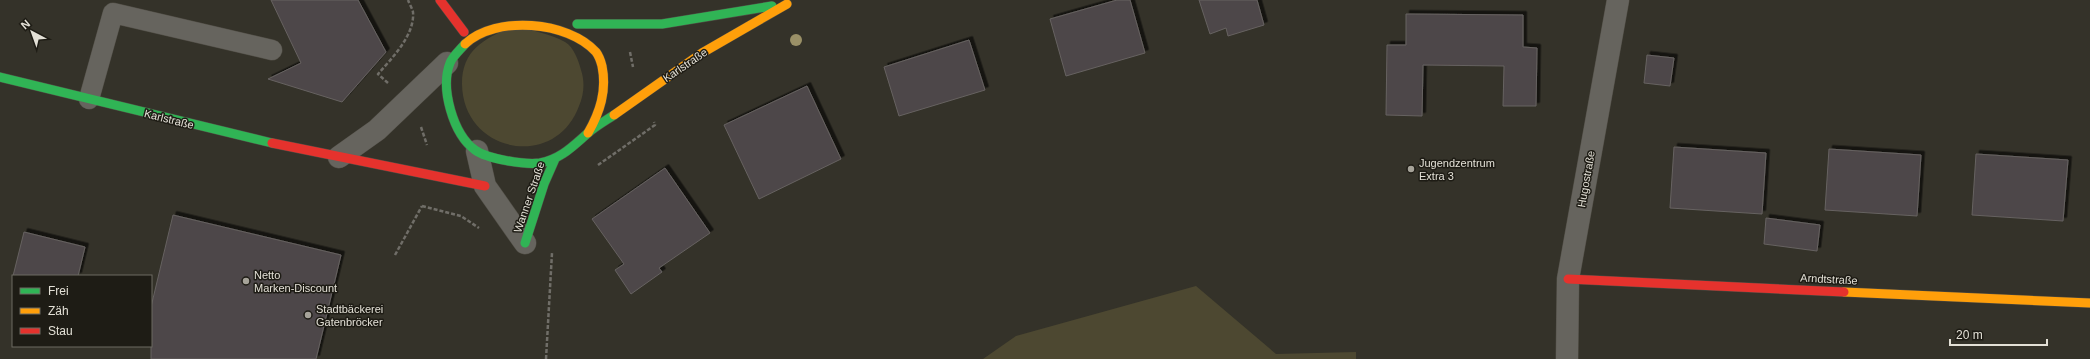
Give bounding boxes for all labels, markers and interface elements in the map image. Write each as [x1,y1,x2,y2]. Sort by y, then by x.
north arrow [12,12,52,52]
text: N [19,17,32,32]
street label: Karlstraße [661,46,709,84]
street label: Karlstraße [143,107,195,131]
street label: Hugostraße [1575,150,1597,208]
place label: Jugendzentrum Extra 3 [1419,157,1495,182]
street label: Wanner Straße [511,160,547,234]
marker: Jugendzentrum Extra 3 [1406,164,1416,174]
place label: Netto Marken-Discount [254,269,337,294]
street label: Arndtstraße [1800,272,1858,286]
legend [12,275,152,347]
marker: Netto Marken-Discount [241,276,251,286]
text: Frei [48,284,69,298]
place label: Stadtbäckerei Gatenbröcker [316,303,383,328]
text: Zäh [48,304,69,318]
marker: Stadtbäckerei Gatenbröcker [303,310,313,320]
scale bar [1950,321,2047,347]
text: Stau [48,324,73,338]
text: 20 m [1956,328,1983,342]

